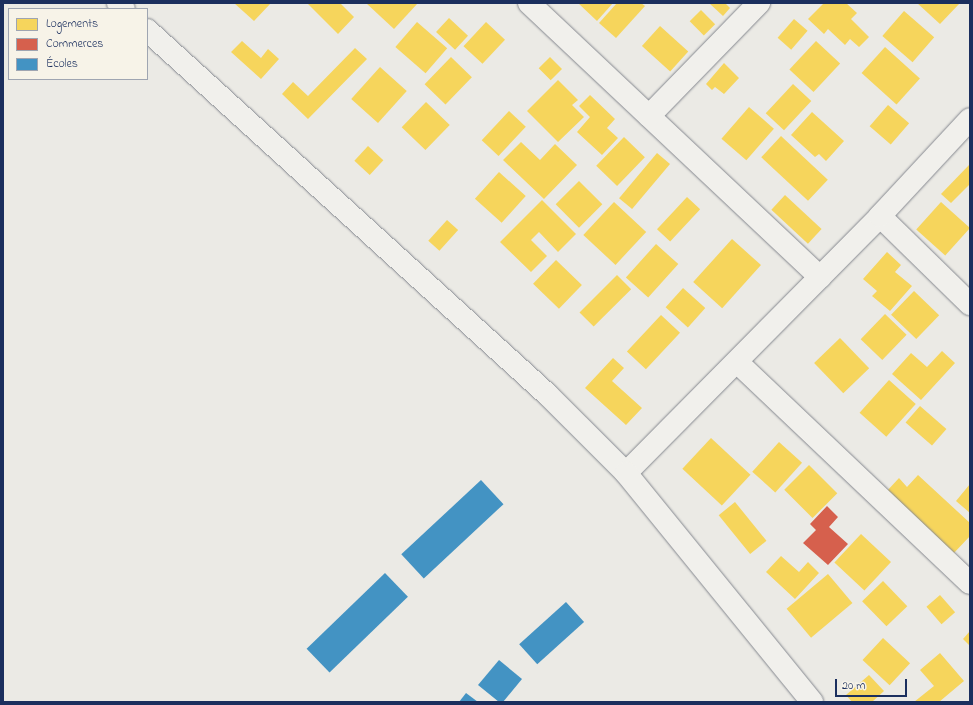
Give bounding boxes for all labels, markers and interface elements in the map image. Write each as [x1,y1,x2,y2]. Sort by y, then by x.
legend [8,8,148,80]
text: Logements [46,15,98,33]
text: Commerces [46,35,103,53]
text: Écoles [46,55,78,73]
scale bar [837,671,909,697]
text: 20 m [842,677,865,695]

